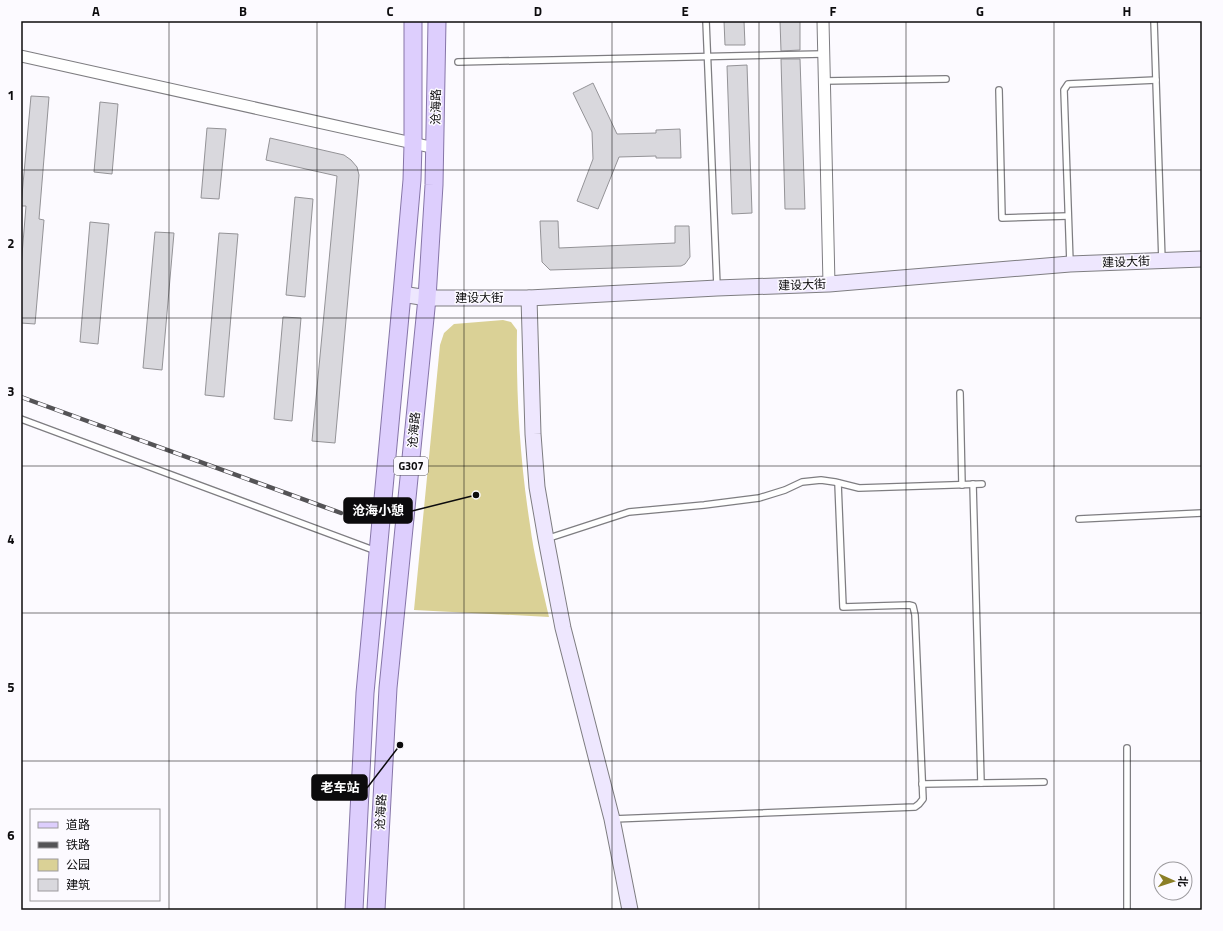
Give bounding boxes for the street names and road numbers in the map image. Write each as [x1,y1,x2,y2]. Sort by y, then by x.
street label: 沧海路 [426,89,445,125]
street label: 建设大街 [1102,251,1150,272]
street label: 建设大街 [778,274,826,295]
street label: 建设大街 [455,288,503,307]
street label: 沧海路 [402,411,425,449]
road number: G307 [394,457,428,475]
street label: 沧海路 [370,793,391,830]

